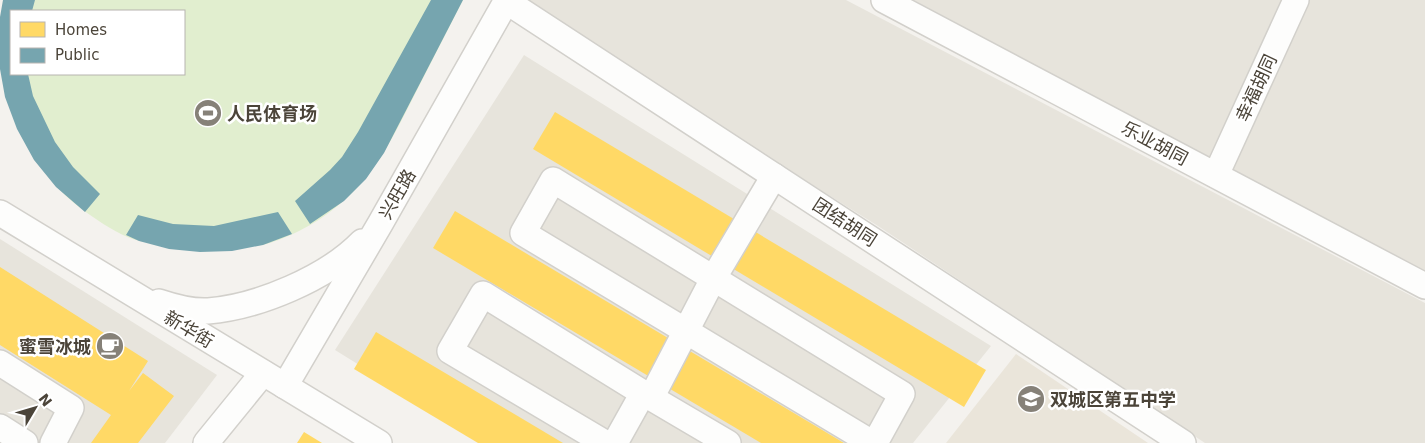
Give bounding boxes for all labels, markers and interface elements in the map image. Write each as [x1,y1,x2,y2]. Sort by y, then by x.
legend [10,10,185,75]
text: Homes [55,21,107,39]
text: Public [55,46,99,64]
street label: 幸福胡同 [1231,51,1281,125]
sports icon: 人民体育场 [193,98,223,128]
place label: 人民体育场 [227,103,317,124]
street label: 乐业胡同 [1118,117,1192,169]
street label: 兴旺路 [374,165,420,223]
street label: 团结胡同 [809,194,881,250]
street label: 新华街 [160,306,218,352]
cafe icon: 蜜雪冰城 [95,331,125,361]
place label: 蜜雪冰城 [19,336,91,357]
north arrow [10,383,60,433]
school or university icon: 双城区第五中学 [1016,384,1046,414]
place label: 双城区第五中学 [1050,389,1176,410]
text: N [35,390,55,410]

